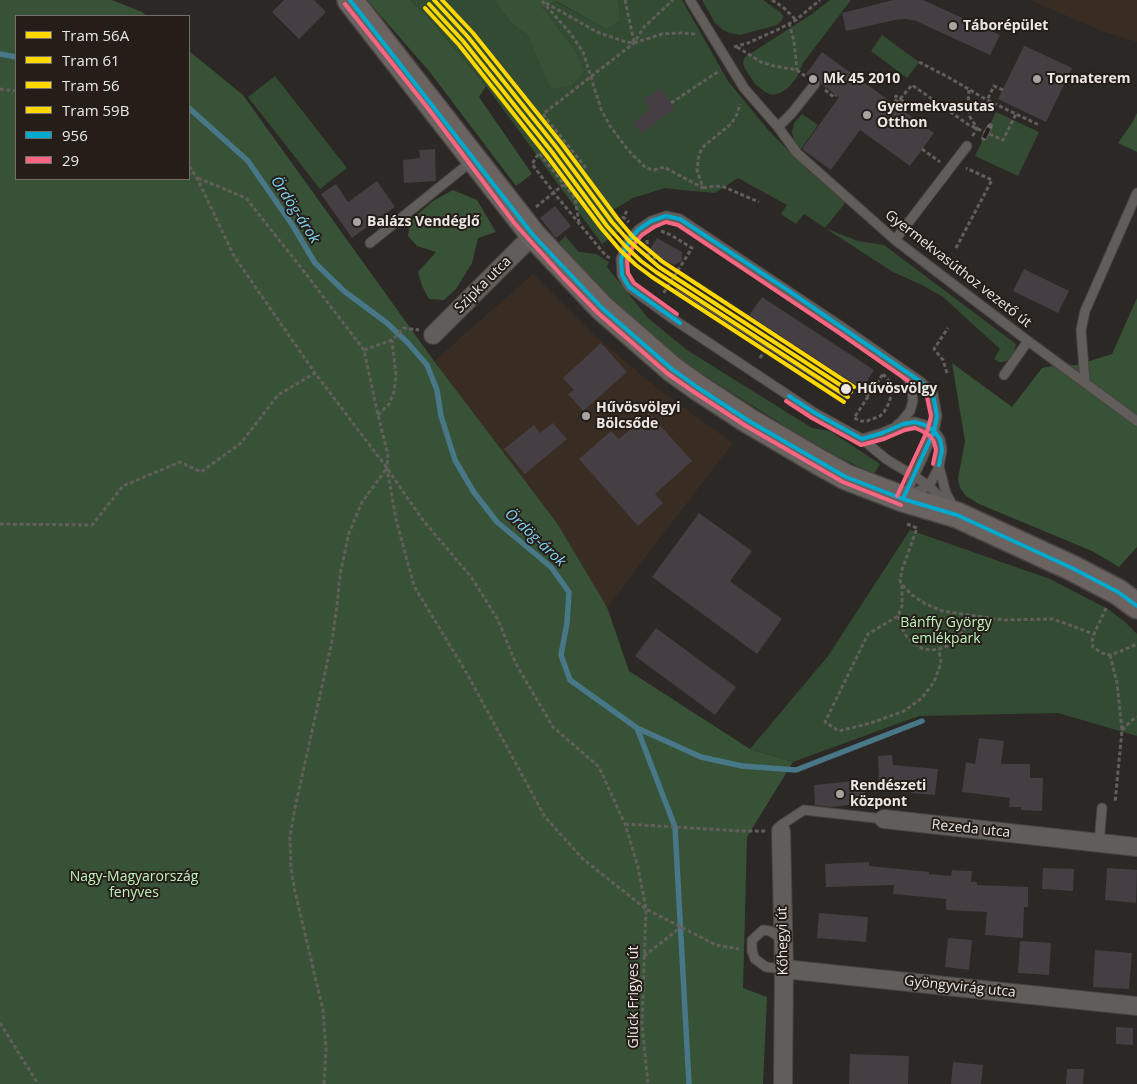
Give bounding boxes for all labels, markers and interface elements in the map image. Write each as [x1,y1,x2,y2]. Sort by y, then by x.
legend [15,15,190,180]
place label: Táborépület [963,18,1048,34]
marker: Táborépület [947,20,959,32]
text: Tram 56A [62,25,129,45]
text: Tram 61 [62,50,120,70]
place label: Mk 45 2010 [823,71,900,87]
place label: Tornaterem [1047,71,1131,87]
marker: Mk 45 2010 [807,73,819,85]
marker: Tornaterem [1031,73,1043,85]
text: Tram 56 [62,75,120,95]
place label: Gyermekvasutas Otthon [877,99,995,132]
text: Tram 59B [62,100,129,120]
marker: Gyermekvasutas Otthon [861,109,873,121]
text: 956 [62,125,88,145]
text: 29 [62,150,79,170]
water label: Ördög-árok [267,173,323,247]
street label: Gyermekvasúthoz vezető út [881,207,1035,331]
place label: Balázs Vendéglő [367,214,480,230]
marker: Balázs Vendéglő [351,216,363,228]
street label: Szipka utca [451,253,515,317]
place label: Hűvösvölgy [857,381,937,397]
marker: Hűvösvölgy [839,382,853,396]
place label: Hűvösvölgyi Bölcsőde [596,400,681,432]
marker: Hűvösvölgyi Bölcsőde [580,410,592,422]
water label: Ördög-árok [501,505,569,571]
park label: Bánffy György emlékpark [900,615,992,648]
place label: Rendészeti központ [850,778,926,810]
marker: Rendészeti központ [834,788,846,800]
street label: Rezeda utca [931,817,1011,841]
park label: Nagy-Magyarország fenyves [70,869,198,902]
street label: Kőhegyi út [774,906,792,976]
street label: Glück Frigyes út [626,946,642,1048]
street label: Gyöngyvirág utca [903,973,1017,1001]

